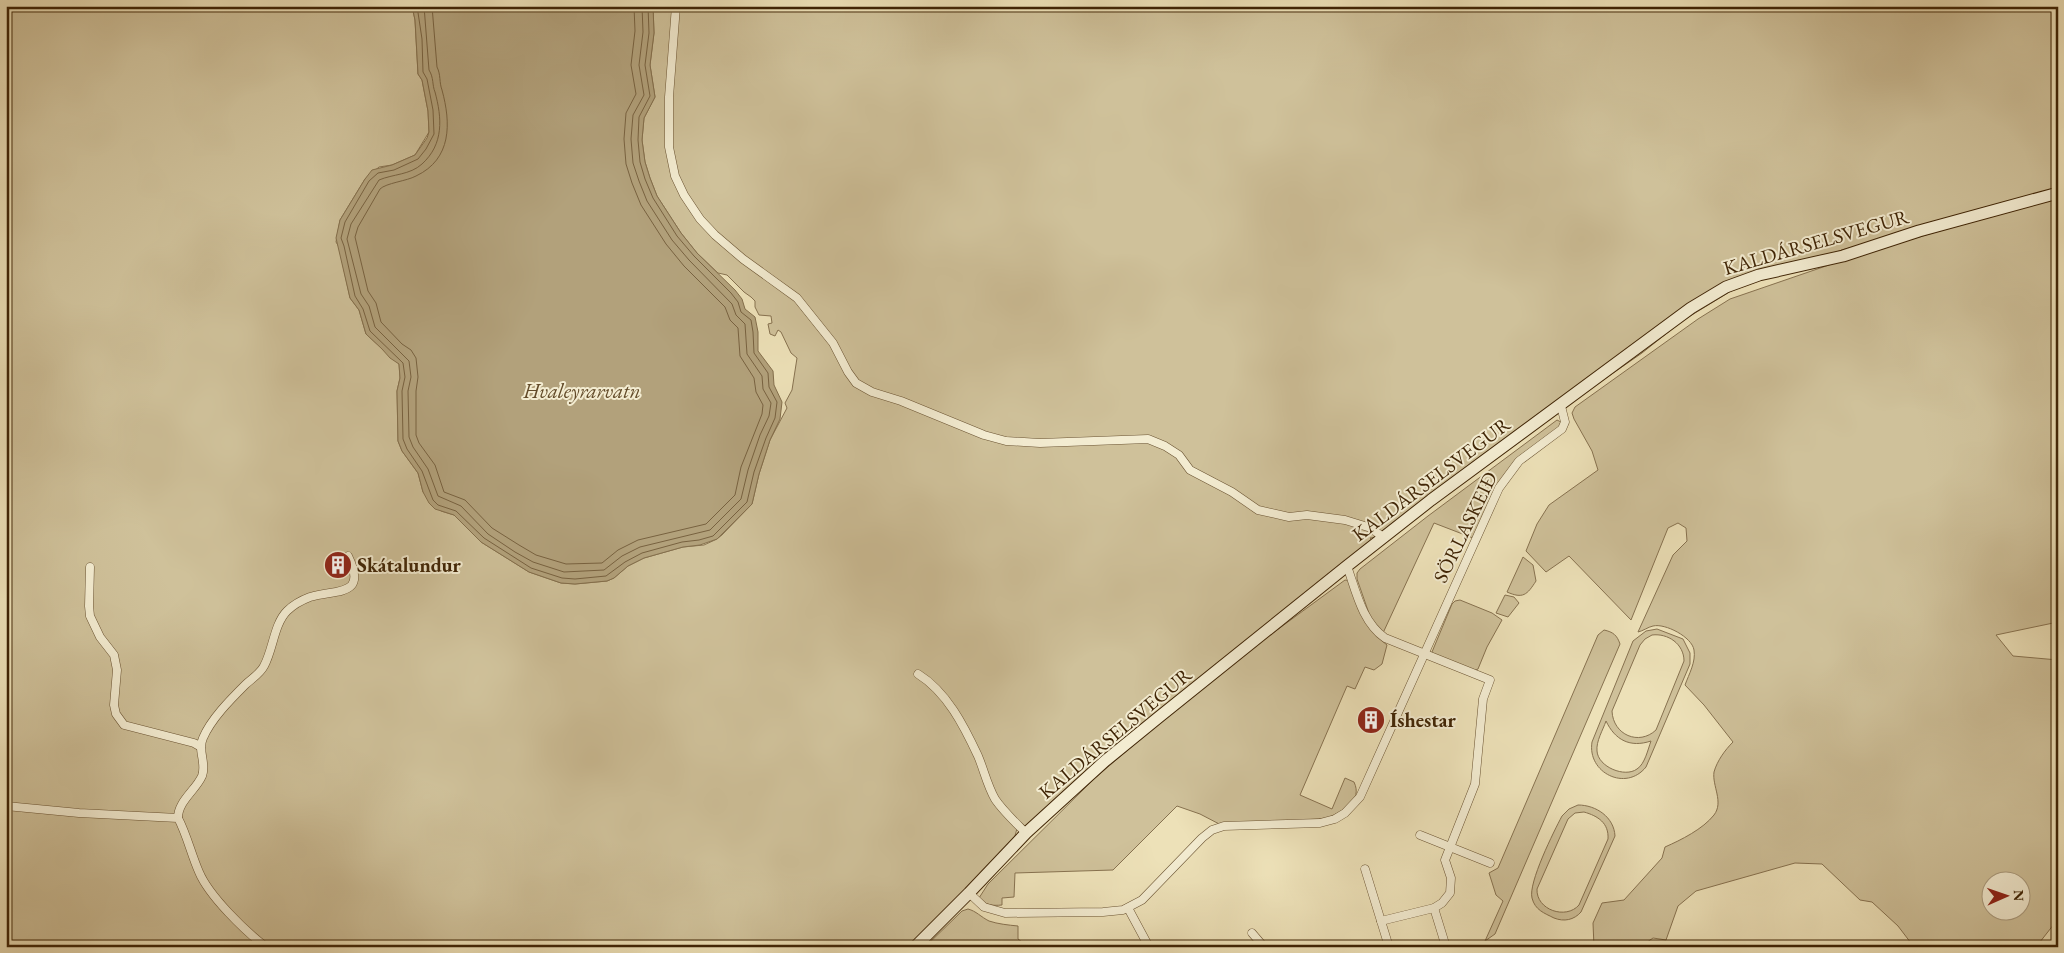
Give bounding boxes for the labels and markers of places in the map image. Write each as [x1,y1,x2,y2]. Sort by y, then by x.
building icon: Skátalundur [323,550,353,580]
place label: Skátalundur [357,552,462,578]
building icon: Íshestar [1356,705,1386,735]
place label: Íshestar [1390,707,1456,733]

